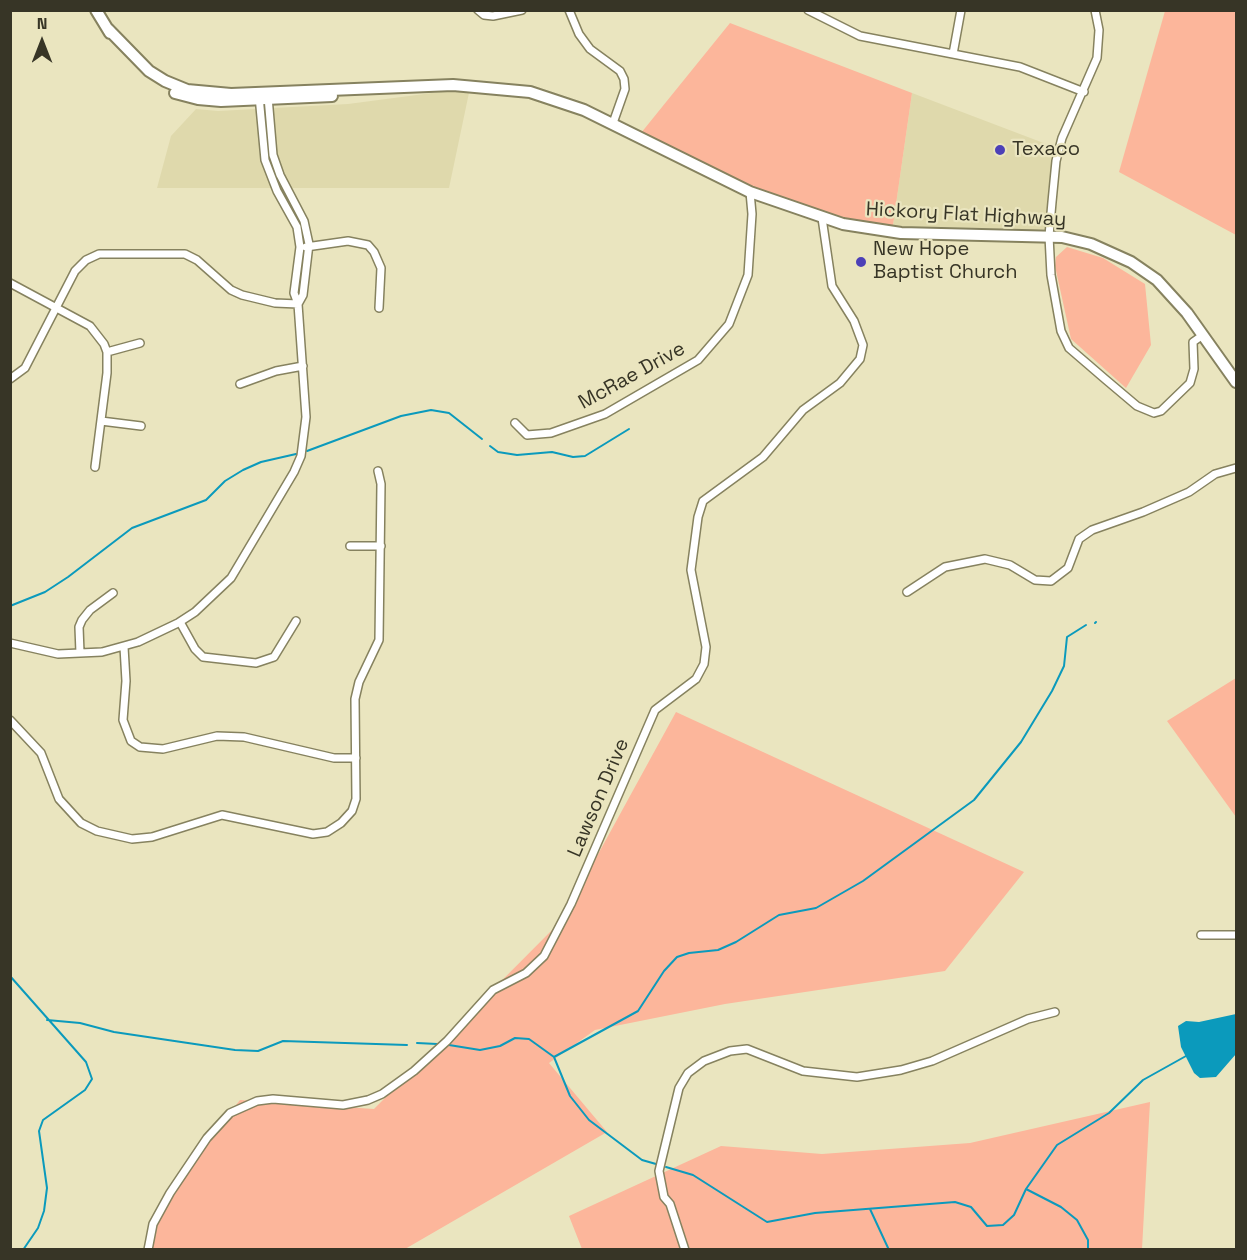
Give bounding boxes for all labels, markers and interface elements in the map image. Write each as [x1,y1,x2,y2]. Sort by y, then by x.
north arrow [12,12,72,72]
text: N [37,13,47,34]
place label: Texaco [1012,138,1080,162]
marker: Texaco [993,143,1007,157]
street label: Hickory Flat Highway [865,198,1067,232]
place label: New Hope Baptist Church [873,238,1018,285]
marker: New Hope Baptist Church [854,255,868,269]
street label: McRae Drive [575,337,689,415]
street label: Lawson Drive [563,735,635,861]

